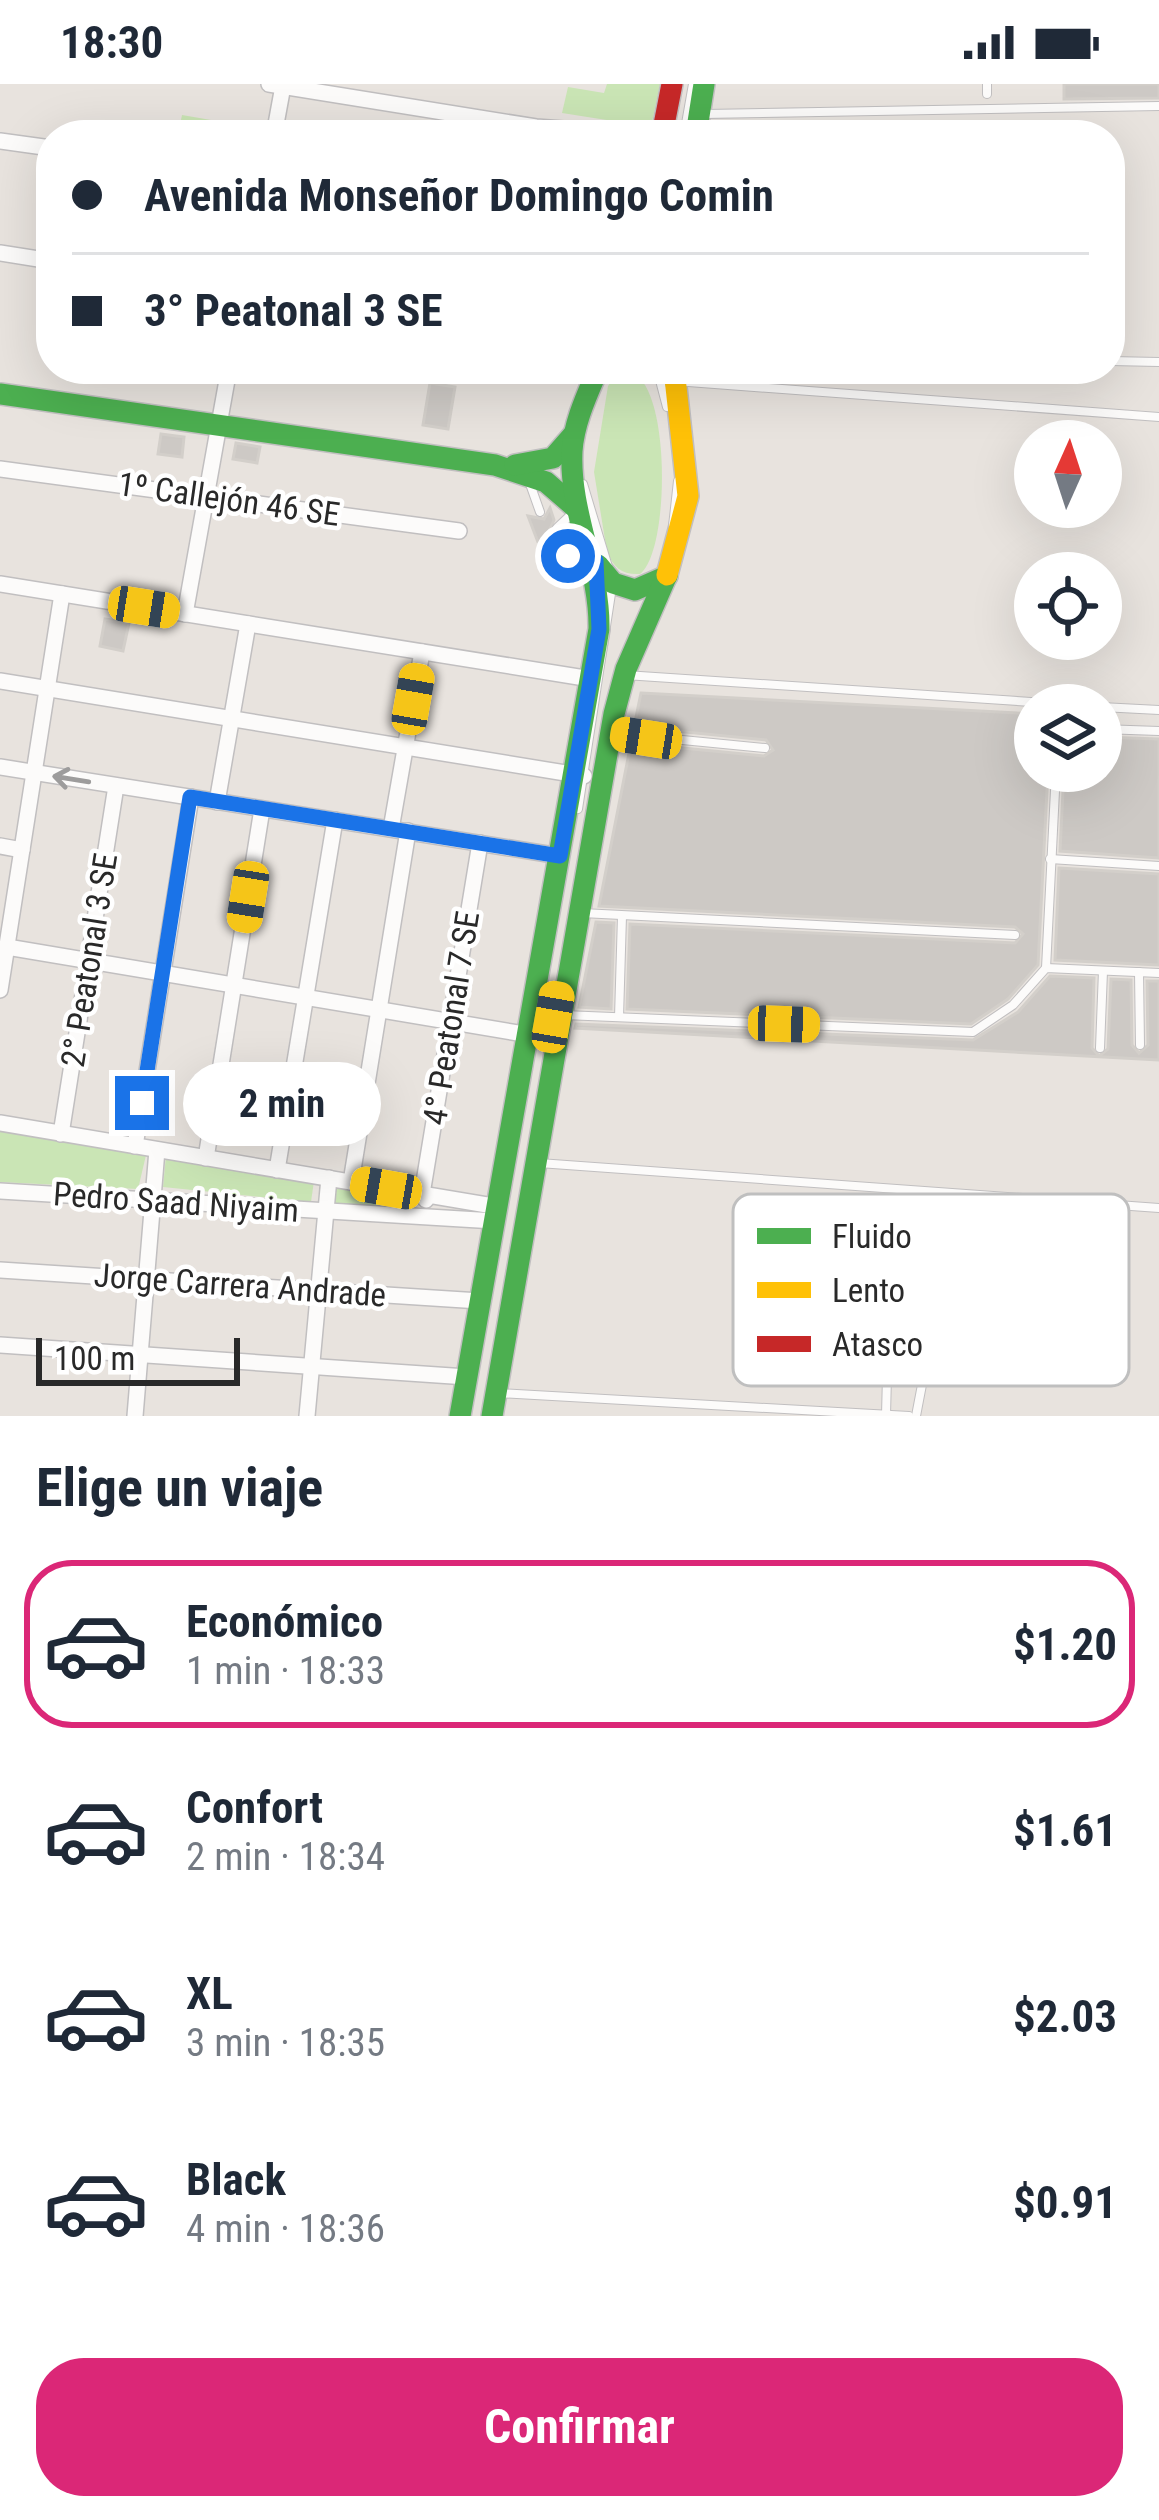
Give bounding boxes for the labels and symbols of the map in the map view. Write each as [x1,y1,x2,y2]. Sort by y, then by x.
north arrow [1014,420,1122,528]
street label: 1º Callejón 46 SE [116,464,342,534]
route start [541,529,595,583]
car [106,584,182,630]
car [389,660,437,738]
car [608,715,684,761]
one-way arrow [53,766,92,789]
street label: 2° Peatonal 3 SE [53,850,125,1070]
car [225,859,271,935]
street label: 4° Peatonal 7 SE [415,908,487,1128]
car [529,978,577,1056]
car [747,1005,821,1043]
callout: 2 min [184,1061,382,1145]
route end [115,1076,169,1130]
car [347,1164,425,1212]
street label: Pedro Saad Niyaim [52,1174,300,1230]
legend [733,1194,1129,1386]
text: Fluido [832,1217,912,1256]
street label: Jorge Carrera Andrade [93,1255,387,1315]
text: Lento [832,1271,905,1310]
text: Atasco [832,1325,923,1364]
scale bar [36,1332,240,1385]

